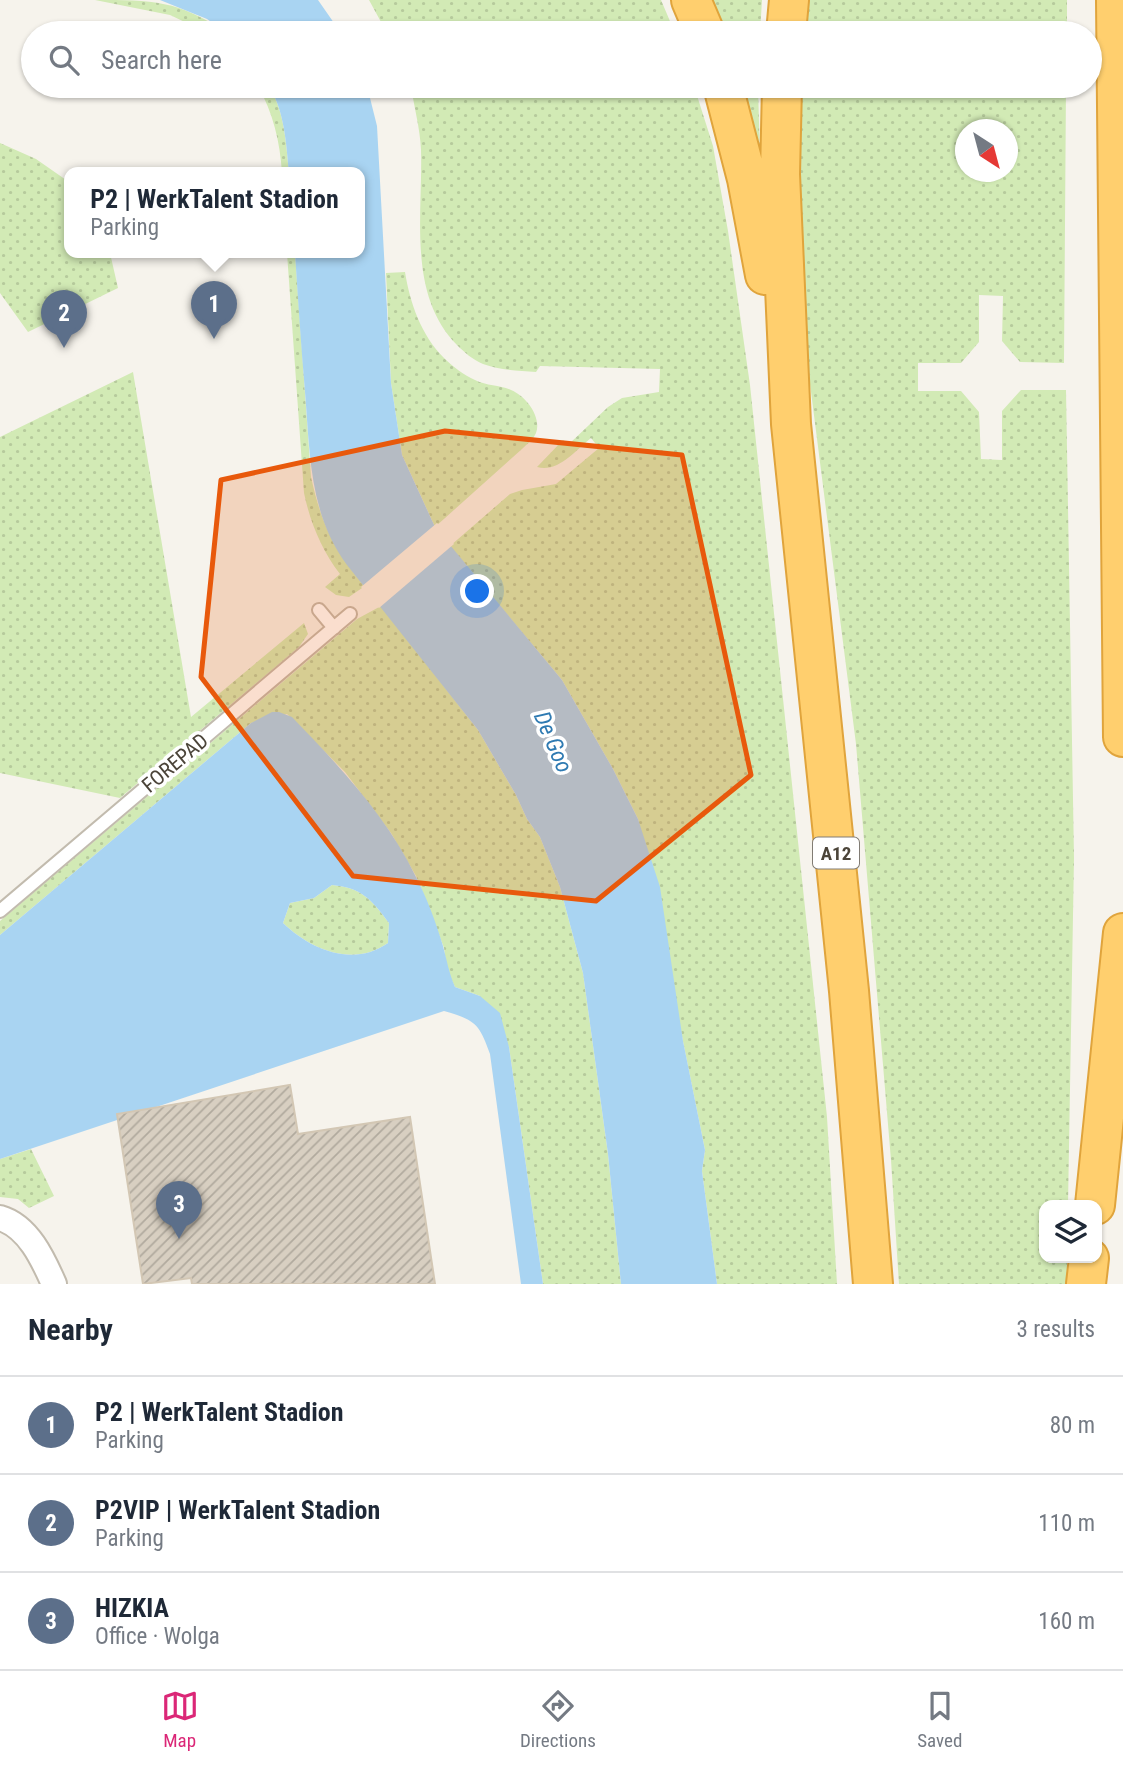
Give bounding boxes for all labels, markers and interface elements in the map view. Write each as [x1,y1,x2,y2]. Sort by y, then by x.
search box [21,21,1102,98]
icon: search [45,41,83,79]
text: Search here [101,45,222,75]
north arrow [955,119,1018,182]
popup [64,167,365,258]
text: P2 | WerkTalent Stadion [90,184,339,214]
text: Parking [90,214,159,241]
pin: 1 [191,281,237,339]
pin: 2 [41,290,87,348]
your location [460,574,494,608]
water label: De Goo [528,707,578,777]
street label: FOREPAD [137,729,213,797]
road number: A12 [813,838,859,868]
pin: 3 [156,1181,202,1239]
map controls [1039,1200,1102,1263]
button: layers [1039,1200,1102,1263]
text: Nearby [28,1312,113,1347]
text: 3 results [1017,1316,1095,1343]
text: P2 | WerkTalent Stadion [95,1397,343,1427]
text: 1 [45,1412,57,1439]
text: 80 m [1050,1412,1095,1439]
text: Parking [95,1427,164,1454]
text: P2VIP | WerkTalent Stadion [95,1495,380,1525]
text: 2 [45,1510,57,1537]
text: 110 m [1038,1510,1095,1537]
text: Parking [95,1525,164,1552]
text: HIZKIA [95,1593,169,1623]
text: 3 [45,1608,57,1635]
text: 160 m [1038,1608,1095,1635]
text: Office · Wolga [95,1623,220,1650]
tab: Map [161,1687,199,1752]
tab: Directions [520,1687,596,1752]
tab: Saved [917,1687,962,1752]

